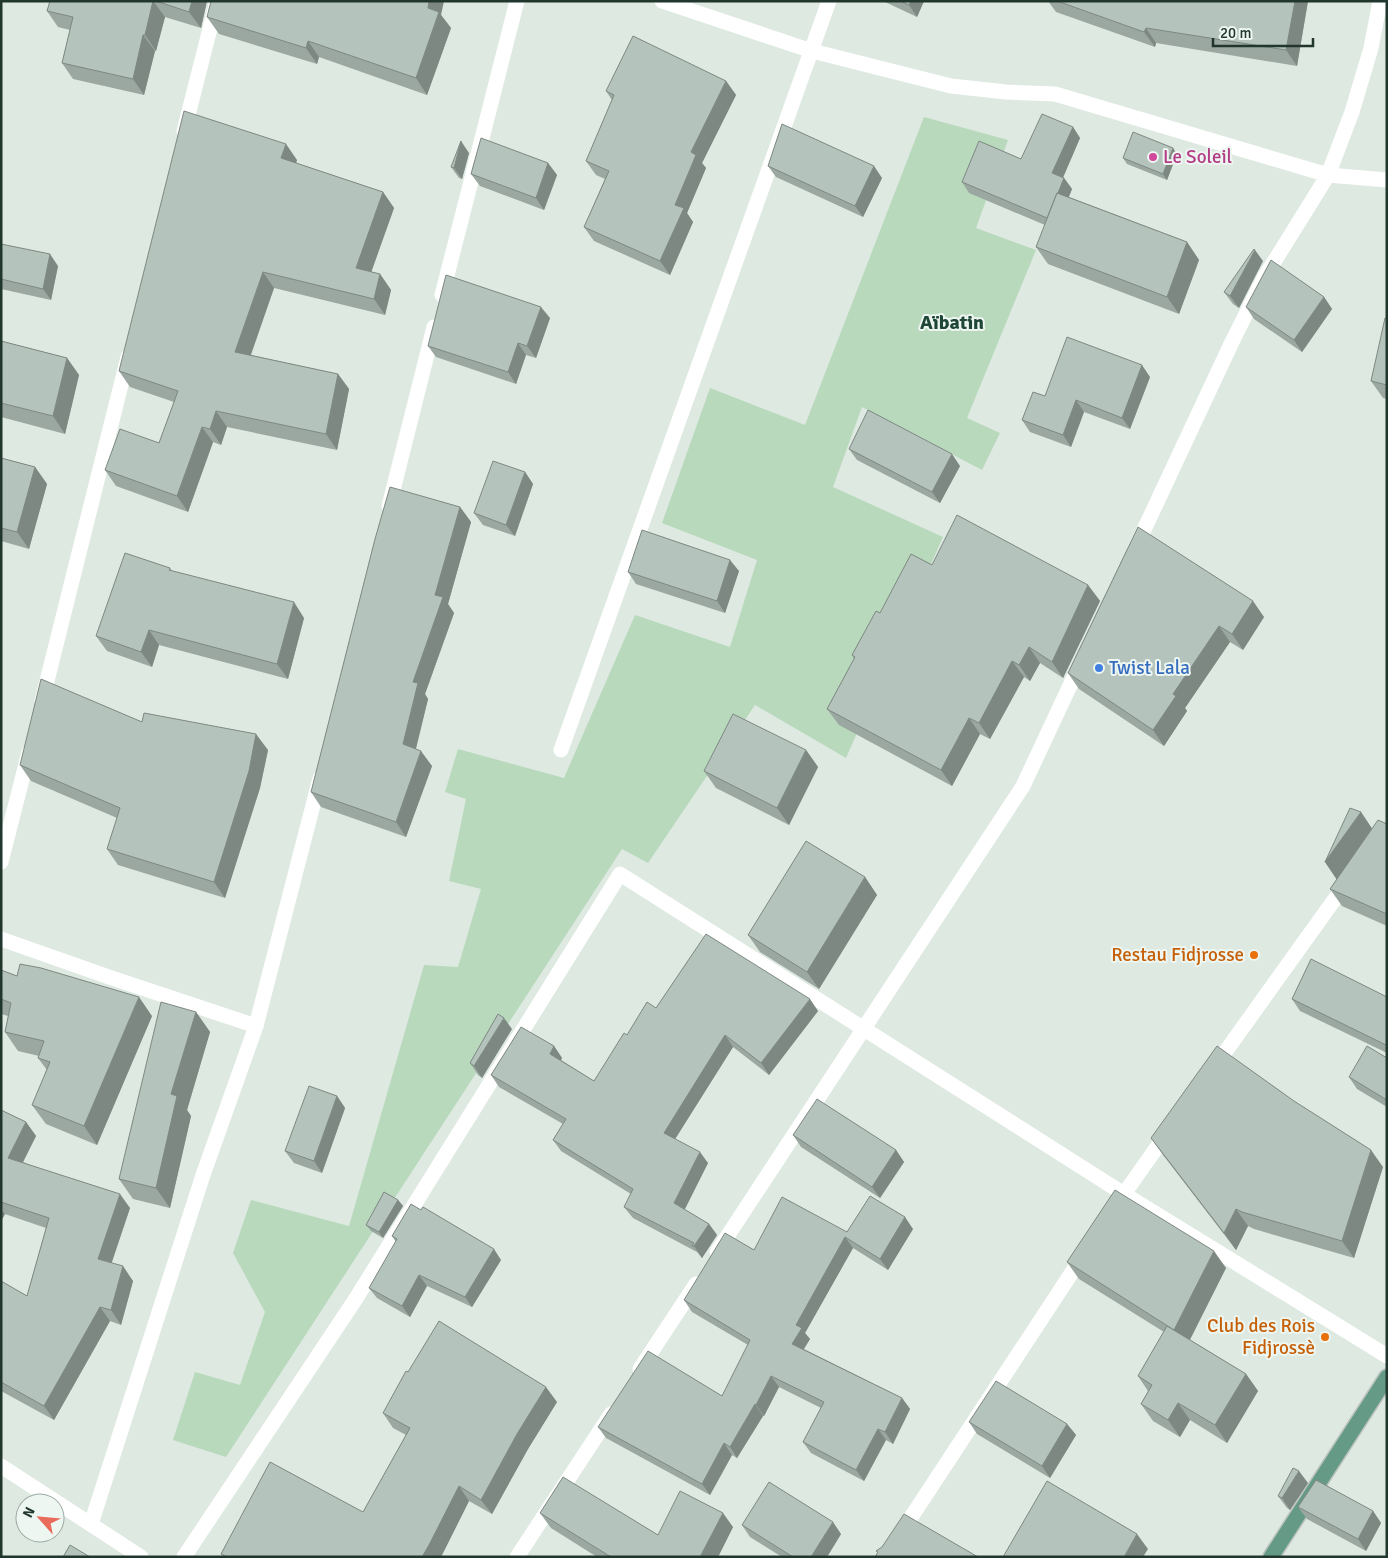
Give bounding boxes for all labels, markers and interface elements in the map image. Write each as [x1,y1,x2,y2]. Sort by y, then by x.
scale bar [1213,15,1313,47]
text: 20 m [1220,24,1251,42]
place label: Le Soleil [1163,145,1232,169]
marker: Le Soleil [1147,151,1159,163]
district label: Aïbatin [920,310,984,335]
place label: Twist Lala [1109,656,1190,680]
marker: Twist Lala [1093,662,1105,674]
place label: Restau Fidjrosse [1111,943,1244,967]
marker: Restau Fidjrosse [1248,949,1260,961]
place label: Club des Rois Fidjrossè [1207,1314,1315,1360]
marker: Club des Rois Fidjrossè [1319,1331,1331,1343]
north arrow [15,1493,65,1543]
text: N [19,1504,39,1521]

